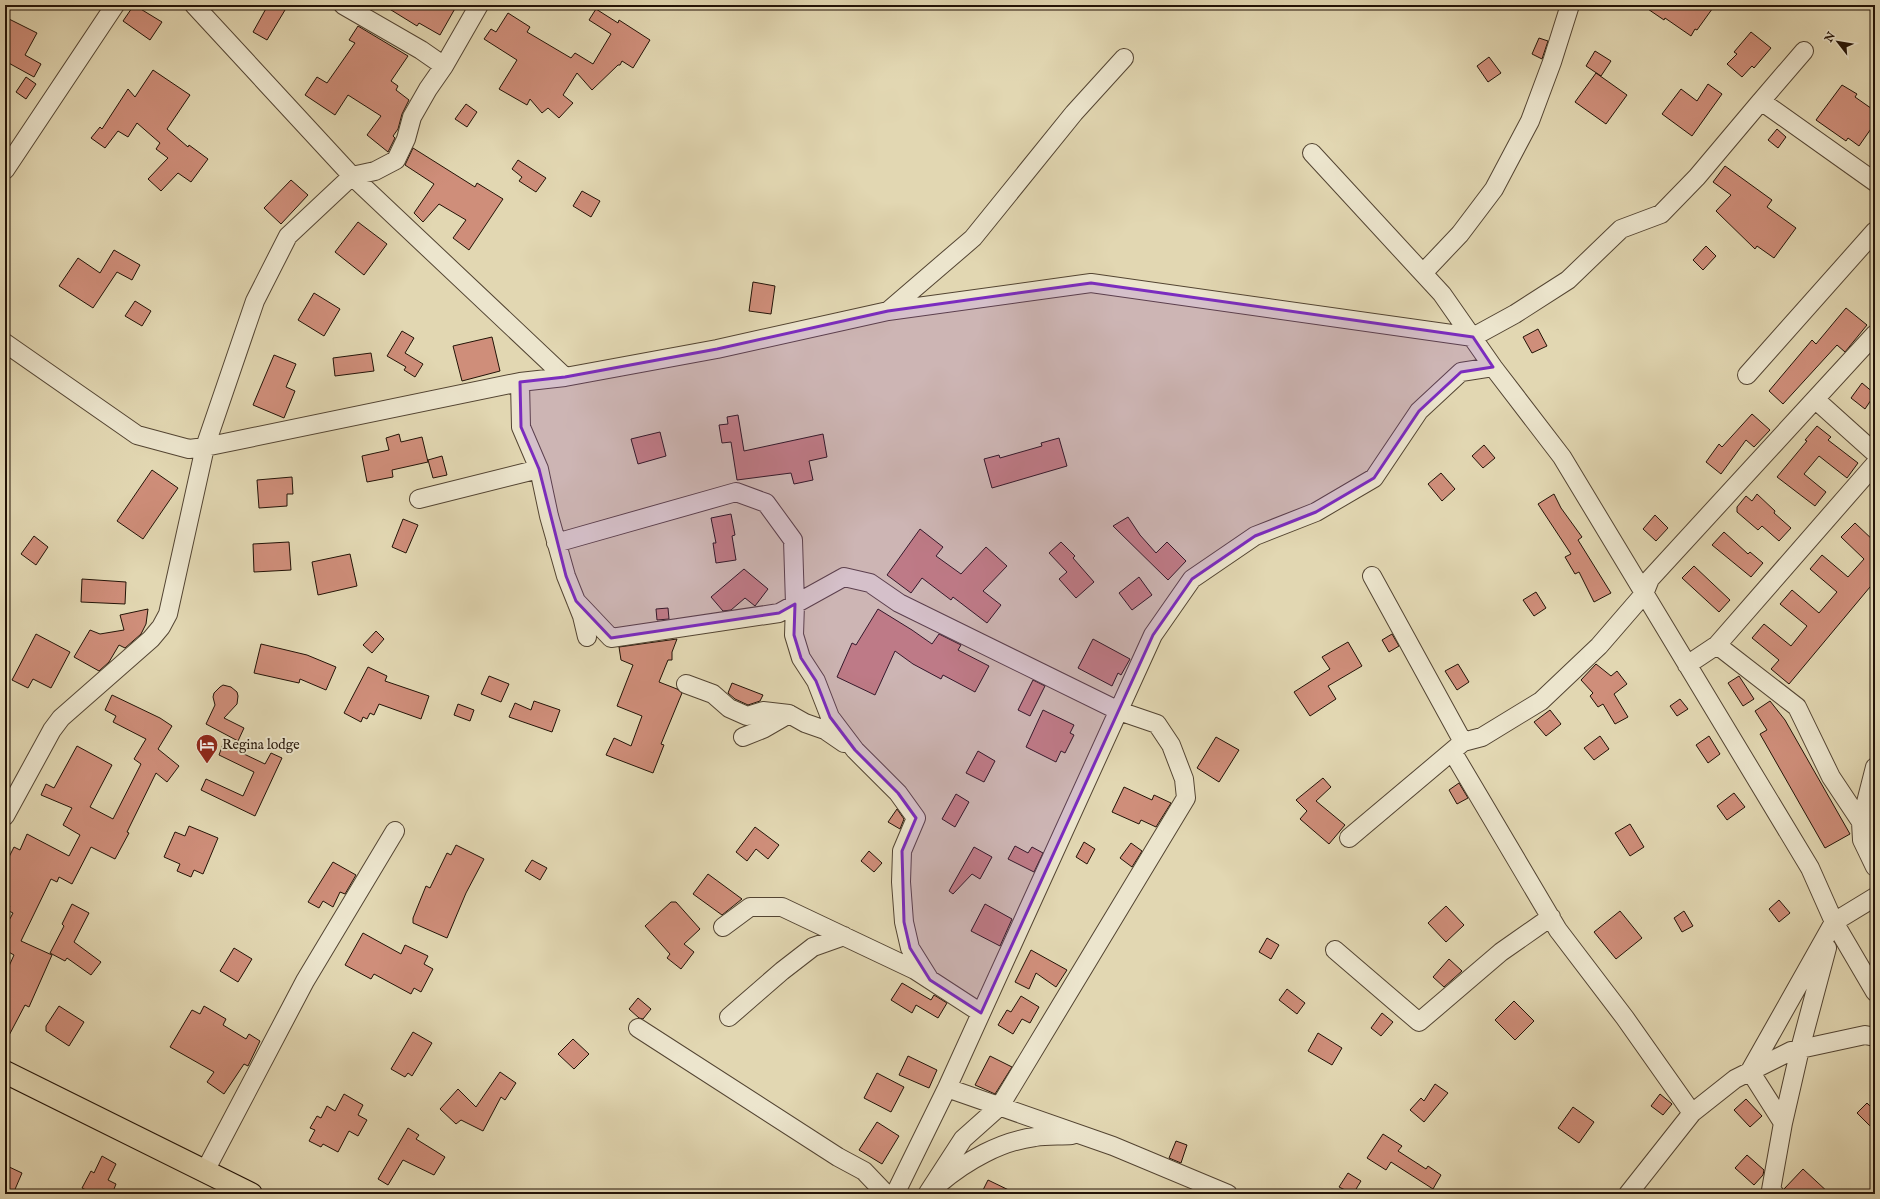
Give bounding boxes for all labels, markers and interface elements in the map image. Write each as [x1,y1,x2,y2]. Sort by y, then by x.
north arrow [1818,22,1858,62]
text: N [1821,29,1839,46]
hotel icon: Regina lodge [194,732,220,765]
place label: Regina lodge [222,736,300,754]

